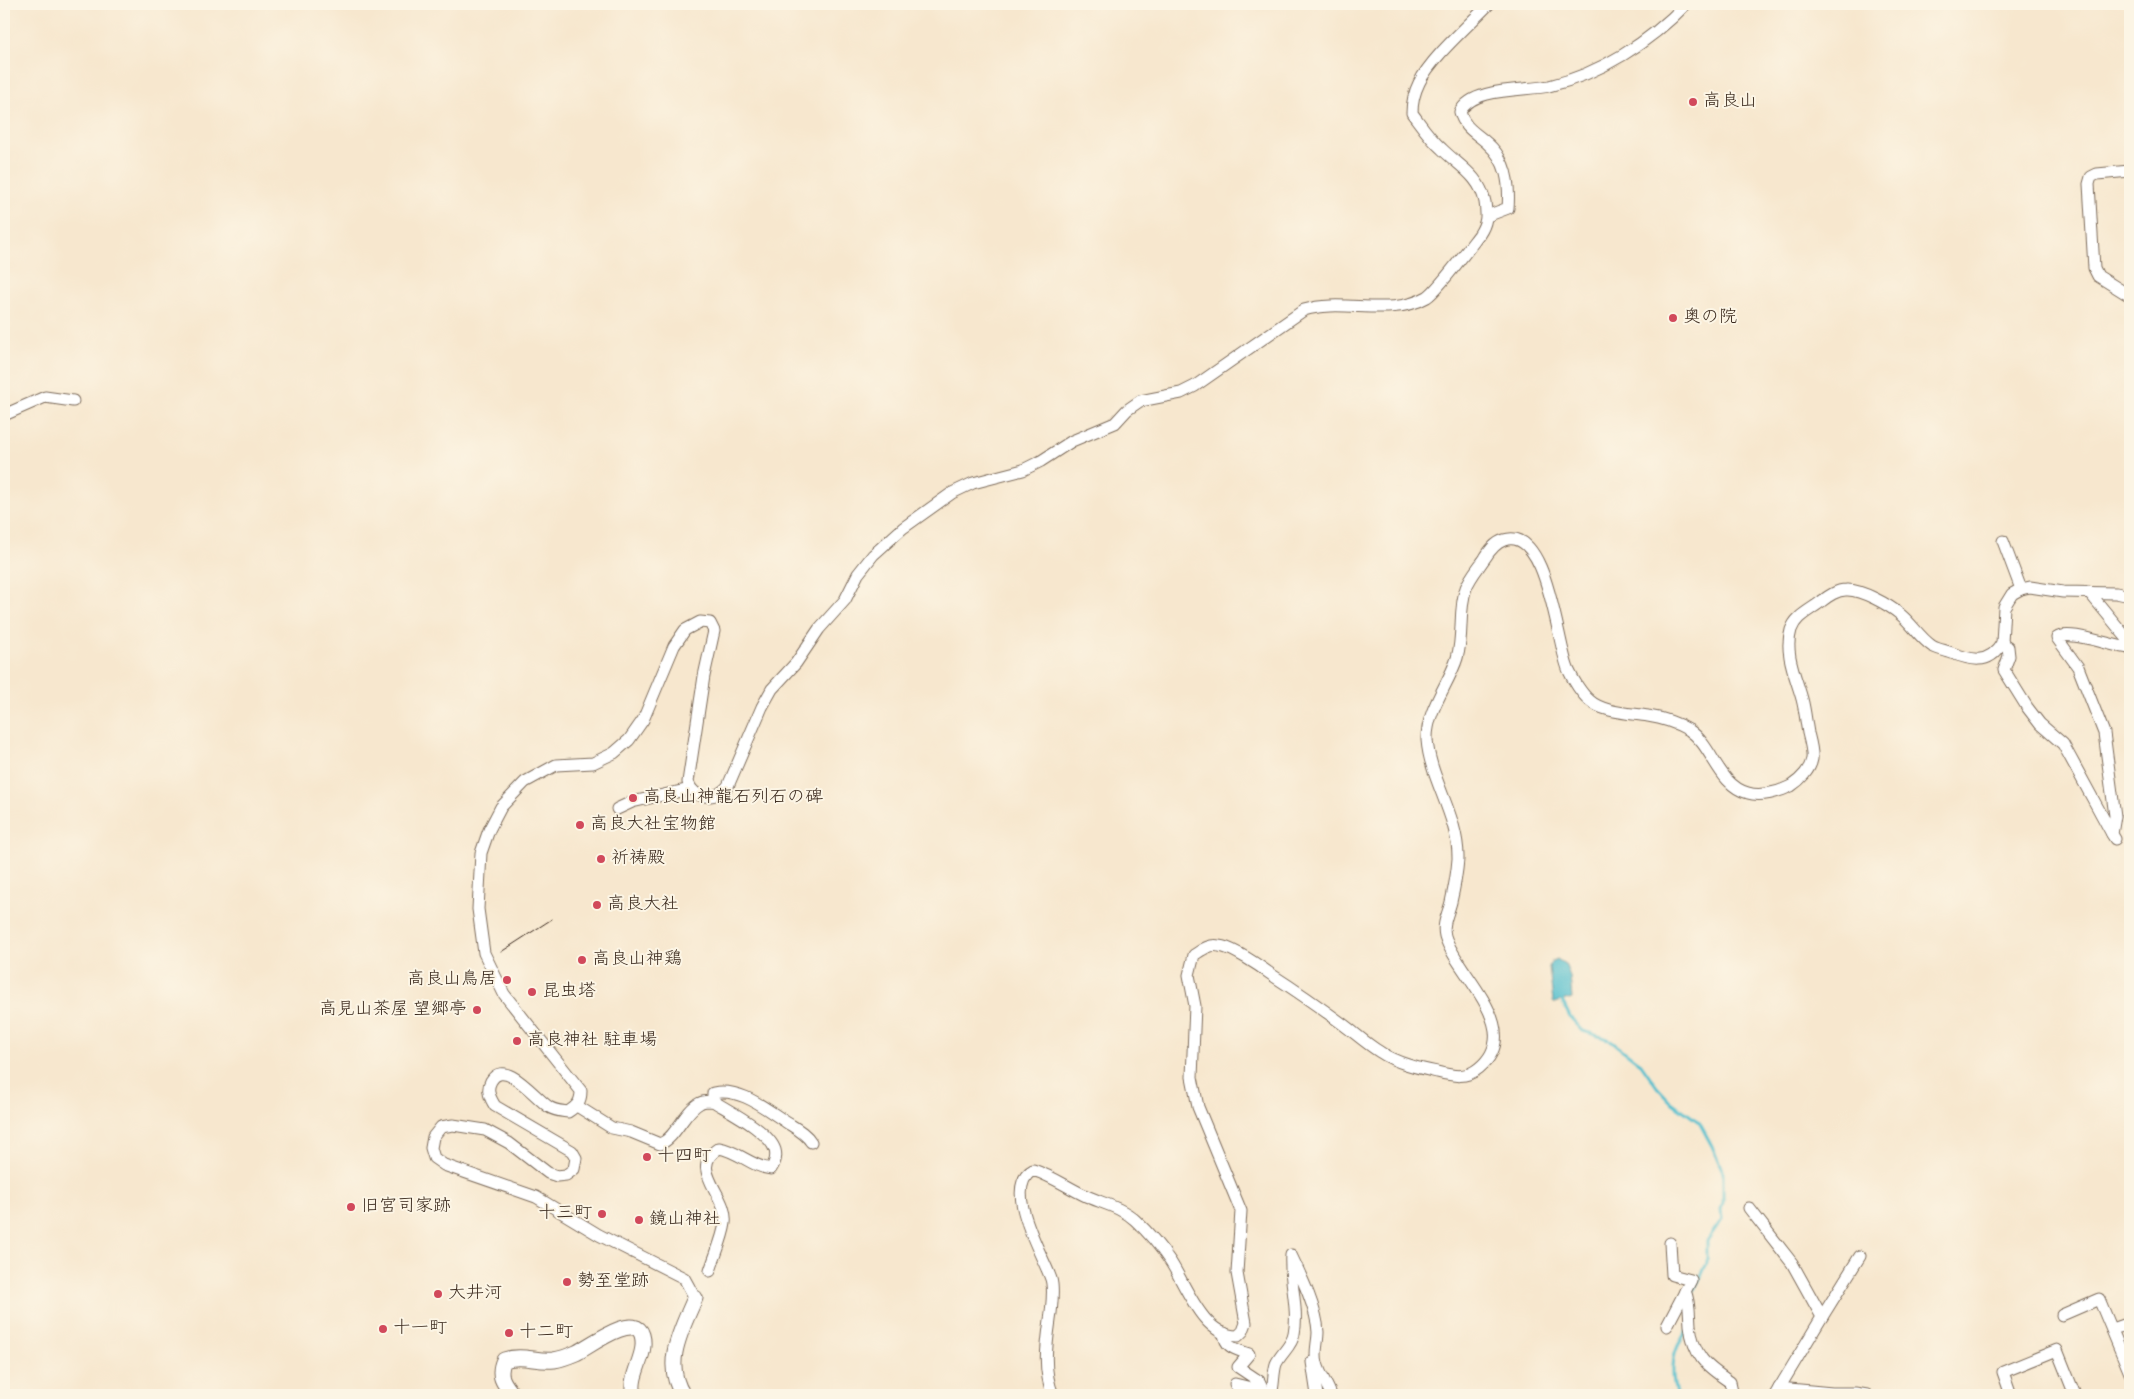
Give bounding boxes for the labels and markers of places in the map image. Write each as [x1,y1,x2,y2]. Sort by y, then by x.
place label: 高良山 [1703,90,1757,115]
marker: 高良山 [1687,96,1699,108]
place label: 奥の院 [1683,306,1737,331]
marker: 奥の院 [1667,312,1679,324]
place label: 高良山神龍石列石の碑 [643,786,823,811]
marker: 高良山神龍石列石の碑 [627,792,639,804]
place label: 高良大社宝物館 [590,813,716,838]
marker: 高良大社宝物館 [574,819,586,831]
place label: 祈祷殿 [611,847,665,872]
marker: 祈祷殿 [595,853,607,865]
place label: 高良大社 [607,893,679,918]
marker: 高良大社 [591,899,603,911]
place label: 高良山神鶏 [592,948,682,973]
marker: 高良山神鶏 [576,954,588,966]
place label: 高良山鳥居 [407,968,497,993]
marker: 高良山鳥居 [501,974,513,986]
place label: 昆虫塔 [542,980,596,1005]
marker: 昆虫塔 [526,986,538,998]
place label: 高見山茶屋 望郷亭 [319,998,467,1023]
marker: 高見山茶屋 望郷亭 [471,1004,483,1016]
place label: 高良神社 駐車場 [527,1029,657,1054]
marker: 高良神社 駐車場 [511,1035,523,1047]
place label: 十四町 [657,1145,711,1170]
marker: 十四町 [641,1151,653,1163]
place label: 旧宮司家跡 [361,1195,451,1220]
marker: 旧宮司家跡 [345,1201,357,1213]
place label: 十三町 [538,1202,592,1227]
marker: 十三町 [596,1208,608,1220]
place label: 鏡山神社 [649,1208,721,1233]
marker: 鏡山神社 [633,1214,645,1226]
place label: 勢至堂跡 [577,1270,649,1295]
marker: 勢至堂跡 [561,1276,573,1288]
place label: 大井河 [448,1282,502,1307]
marker: 大井河 [432,1288,444,1300]
place label: 十一町 [393,1317,447,1342]
place label: 十二町 [519,1321,573,1346]
marker: 十一町 [377,1323,389,1335]
marker: 十二町 [503,1327,515,1339]

